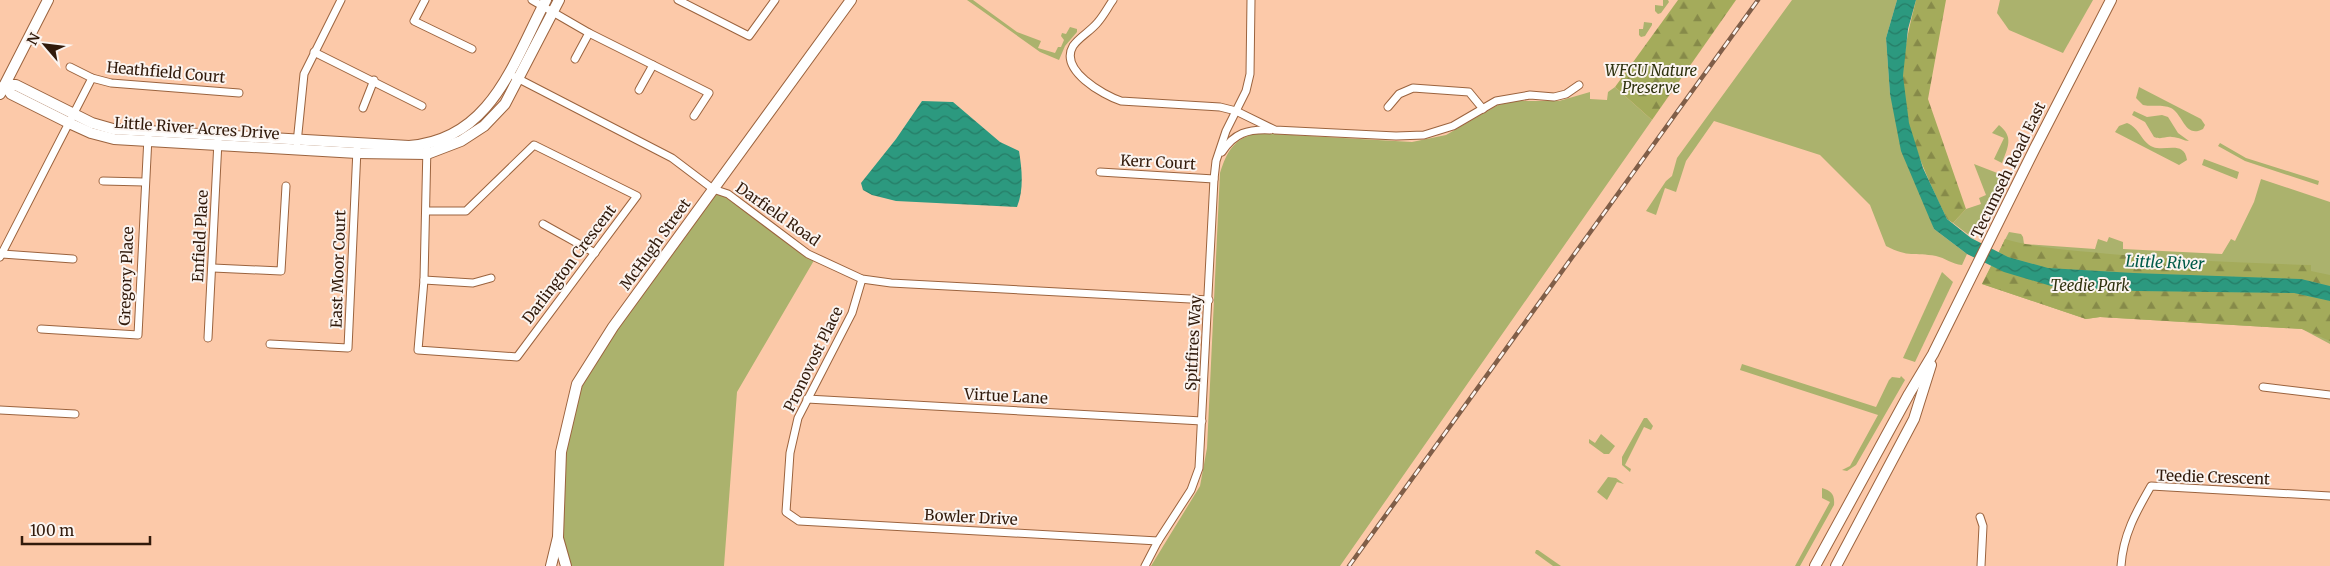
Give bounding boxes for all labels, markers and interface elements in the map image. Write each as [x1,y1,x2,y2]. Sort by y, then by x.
north arrow [20,20,70,70]
text: N [23,30,44,48]
street label: Heathfield Court [106,57,226,87]
park label: WFCU Nature Preserve [1605,61,1698,97]
street label: Tecumseh Road East [1967,98,2049,241]
street label: Little River Acres Drive [114,113,280,143]
street label: Kerr Court [1120,151,1196,173]
street label: Darfield Road [732,178,824,250]
street label: Enfield Place [188,189,212,283]
street label: McHugh Street [616,195,695,293]
street label: Darlington Crescent [518,201,620,327]
street label: East Moor Court [326,210,350,328]
street label: Gregory Place [115,226,137,326]
water label: Little River [2125,251,2205,273]
park label: Teedie Park [2050,276,2130,295]
street label: Spitfires Way [1181,295,1205,391]
street label: Pronovost Place [779,303,847,415]
street label: Virtue Lane [963,384,1048,408]
street label: Teedie Crescent [2156,466,2270,488]
street label: Bowler Drive [924,505,1018,529]
scale bar [22,514,150,546]
text: 100 m [30,521,74,540]

